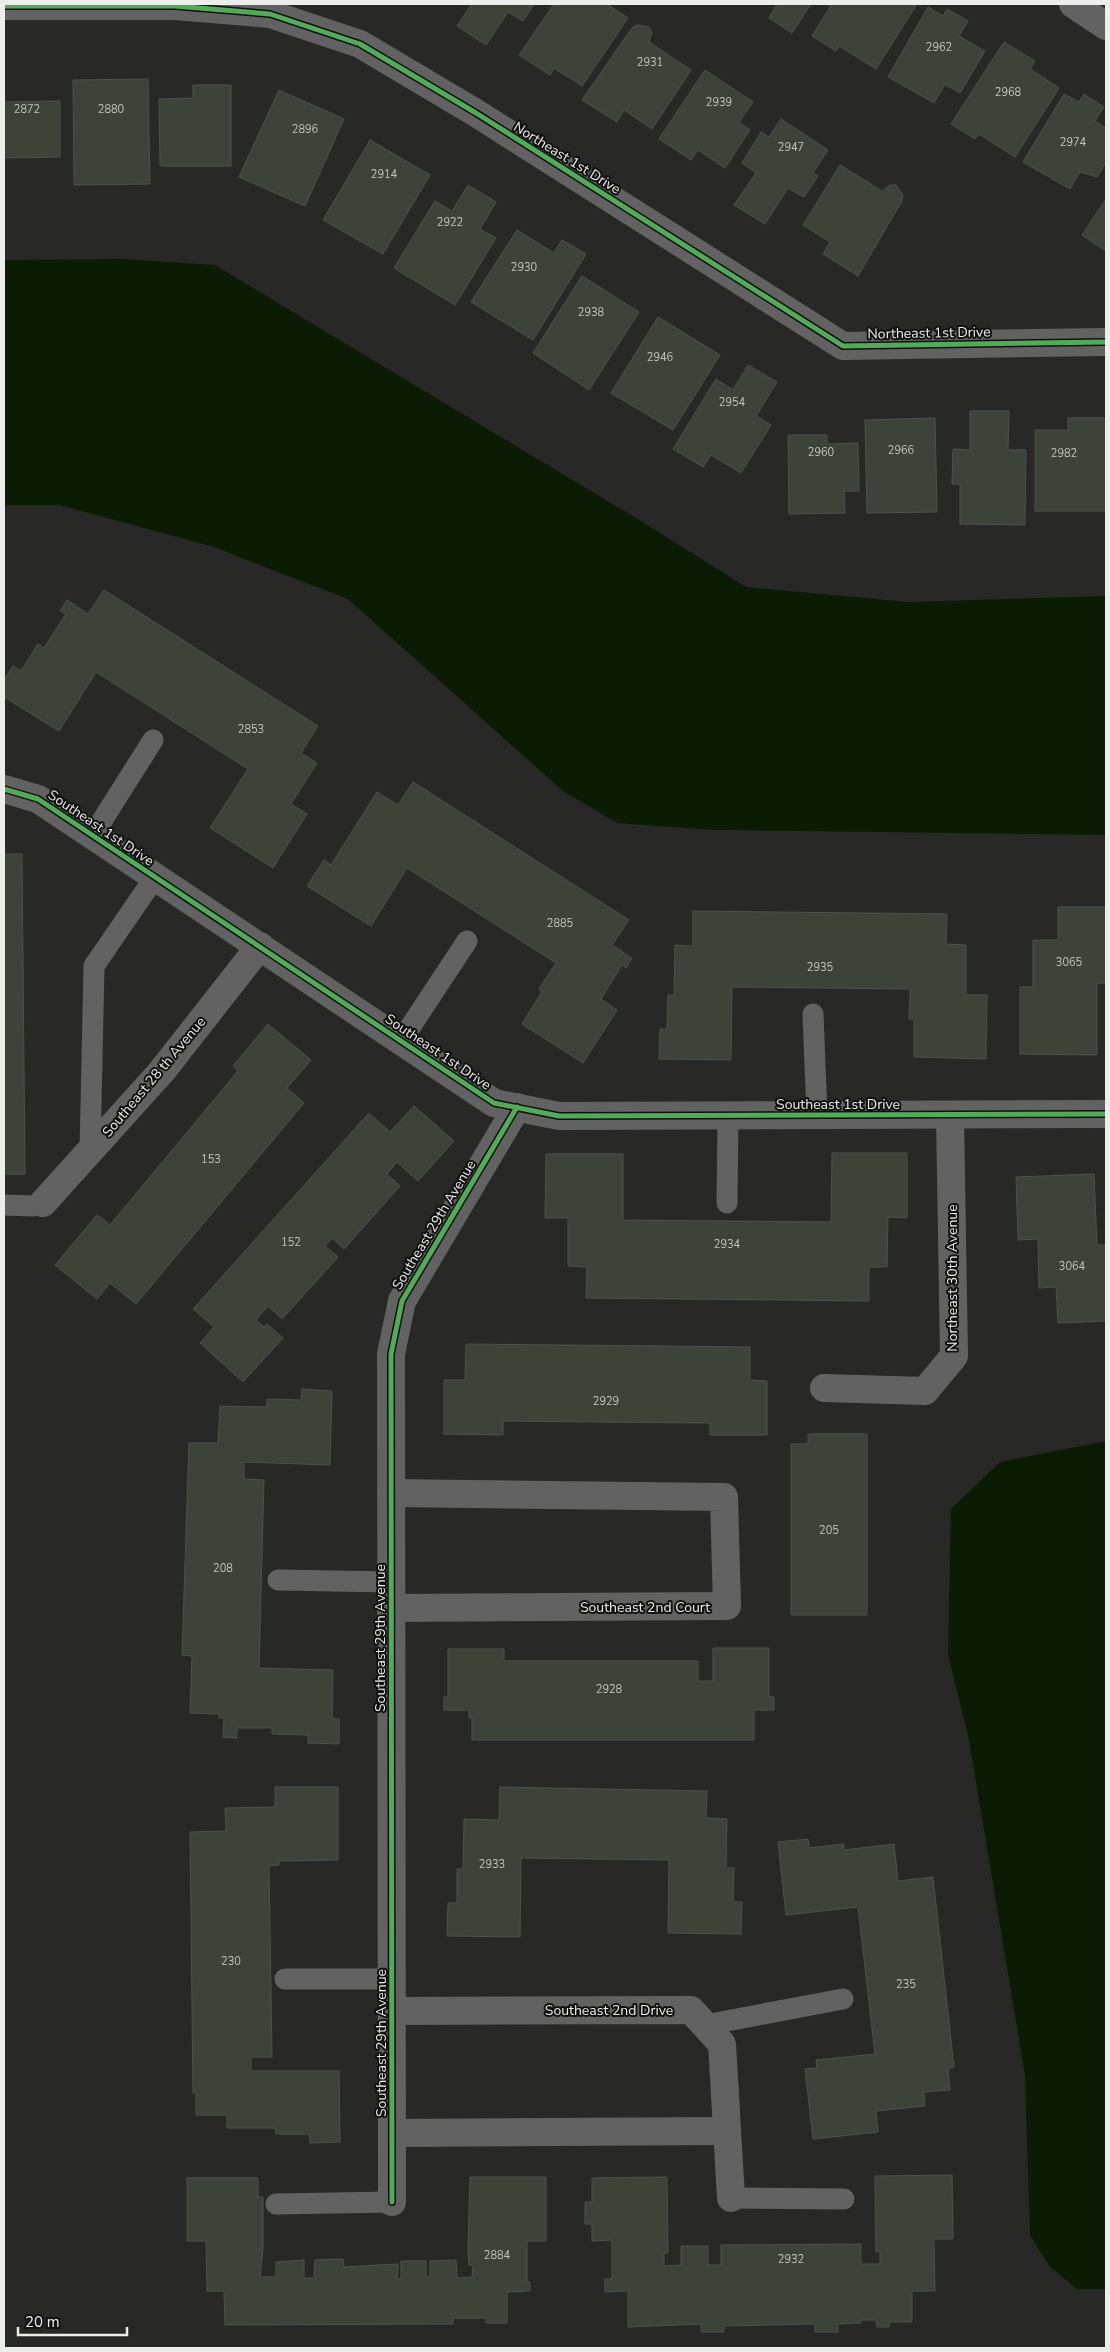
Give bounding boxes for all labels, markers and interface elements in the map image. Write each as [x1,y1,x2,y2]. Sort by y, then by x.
house number: 2962 [926,40,952,55]
house number: 2931 [637,55,663,70]
house number: 2968 [995,85,1022,100]
house number: 2939 [706,95,732,110]
house number: 2872 [14,102,40,117]
house number: 2880 [98,102,125,117]
street label: Northeast 1st Drive [510,117,624,199]
house number: 2896 [292,122,319,137]
house number: 2974 [1060,135,1087,150]
house number: 2947 [778,140,804,155]
house number: 2914 [371,167,398,182]
house number: 2922 [437,215,463,230]
house number: 2930 [511,260,538,275]
house number: 2938 [578,305,605,320]
street label: Northeast 1st Drive [867,322,991,344]
house number: 2946 [647,350,674,365]
house number: 2954 [719,395,746,410]
house number: 2966 [888,443,915,458]
house number: 2960 [808,445,835,460]
house number: 2982 [1051,446,1077,461]
house number: 2853 [238,722,264,737]
street label: Southeast 1st Drive [44,785,158,871]
house number: 2885 [547,916,574,931]
house number: 3065 [1056,955,1083,970]
house number: 2935 [807,960,834,975]
street label: Southeast 1st Drive [381,1009,495,1095]
street label: Southeast 28 th Avenue [98,1013,210,1141]
street label: Southeast 1st Drive [776,1095,900,1114]
house number: 153 [201,1152,221,1167]
street label: Southeast 29th Avenue [388,1157,480,1293]
street label: Northeast 30th Avenue [943,1204,962,1352]
house number: 152 [281,1235,301,1250]
house number: 2934 [714,1237,741,1252]
house number: 3064 [1059,1259,1086,1274]
house number: 2929 [593,1394,619,1409]
house number: 205 [819,1523,839,1538]
house number: 208 [213,1561,233,1576]
street label: Southeast 29th Avenue [371,1564,390,1712]
street label: Southeast 2nd Court [580,1598,710,1617]
house number: 2928 [596,1682,623,1697]
house number: 2933 [479,1857,505,1872]
house number: 230 [221,1954,241,1969]
street label: Southeast 29th Avenue [372,1969,391,2117]
house number: 235 [896,1977,916,1992]
street label: Southeast 2nd Drive [545,2001,673,2020]
house number: 2884 [484,2248,511,2263]
house number: 2932 [778,2252,804,2267]
scale bar [18,2304,126,2336]
text: 20 m [25,2312,60,2332]

